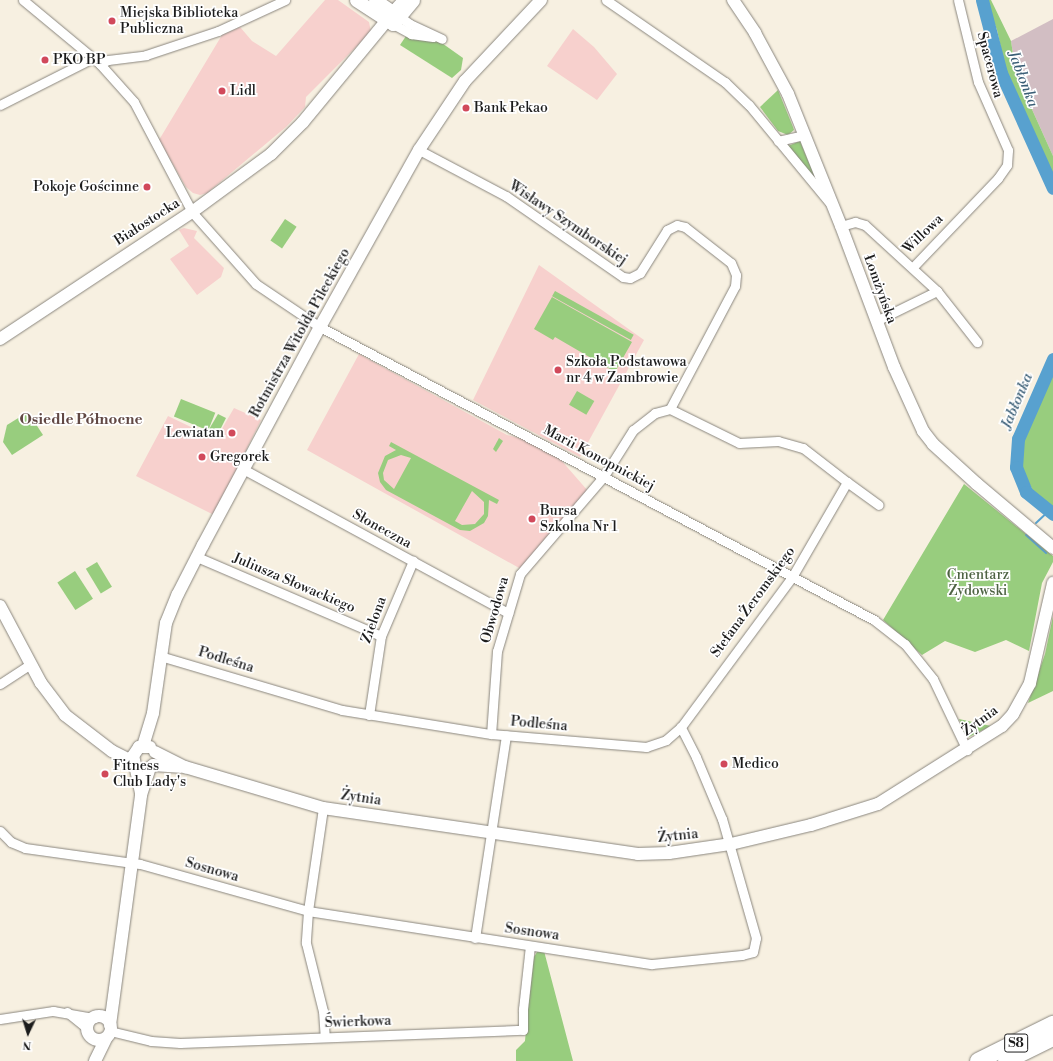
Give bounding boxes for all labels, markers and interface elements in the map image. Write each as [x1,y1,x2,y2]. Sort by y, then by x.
place label: Miejska Biblioteka Publiczna [120,5,238,38]
marker: Miejska Biblioteka Publiczna [107,16,117,26]
street label: Spacerowa [973,30,1007,100]
water label: Jabłonka [1004,48,1042,110]
place label: PKO BP [53,52,106,68]
marker: PKO BP [40,55,50,65]
place label: Lidl [230,83,256,99]
marker: Lidl [217,86,227,96]
place label: Bank Pekao [474,100,548,116]
marker: Bank Pekao [461,103,471,113]
street label: Wisławy Szymborskiej [506,177,630,269]
place label: Pokoje Gościnne [33,179,139,195]
marker: Pokoje Gościnne [142,182,152,192]
street label: Białostocka [111,195,183,249]
street label: Willowa [899,211,947,257]
street label: Rotmistrza Witolda Pileckiego [246,245,354,421]
street label: Łomżyńska [860,252,900,326]
place label: Szkoła Podstawowa nr 4 w Zambrowie [566,354,687,386]
marker: Szkoła Podstawowa nr 4 w Zambrowie [553,365,563,375]
water label: Jabłonka [997,371,1037,431]
district label: Osiedle Północne [20,411,142,429]
street label: Marii Konopnickiej [540,422,658,494]
place label: Lewiatan [166,425,224,441]
marker: Lewiatan [227,428,237,438]
place label: Gregorek [210,449,269,465]
marker: Gregorek [197,452,207,462]
place label: Bursa Szkolna Nr 1 [540,503,618,536]
street label: Słoneczna [350,506,414,552]
marker: Bursa Szkolna Nr 1 [527,514,537,524]
street label: Stefana Żeromskiego [707,543,799,661]
street label: Juliusza Słowackiego [230,550,358,616]
park label: Cmentarz Żydowski [947,567,1009,600]
street label: Obwodowa [477,575,513,645]
street label: Zielona [358,594,390,646]
street label: Podleśna [196,644,256,676]
street label: Żytnia [959,702,1001,740]
street label: Podleśna [510,713,568,735]
place label: Medico [732,756,779,772]
place label: Fitness Club Lady's [113,758,186,790]
marker: Medico [719,759,729,769]
marker: Fitness Club Lady's [100,769,110,779]
street label: Żytnia [340,787,382,809]
street label: Żytnia [657,826,699,846]
street label: Sosnowa [183,854,241,886]
street label: Sosnowa [504,920,560,944]
street label: Świerkowa [324,1012,392,1032]
north arrow [8,1013,48,1053]
road number: S8 [1004,1032,1028,1054]
text: N [22,1038,32,1052]

